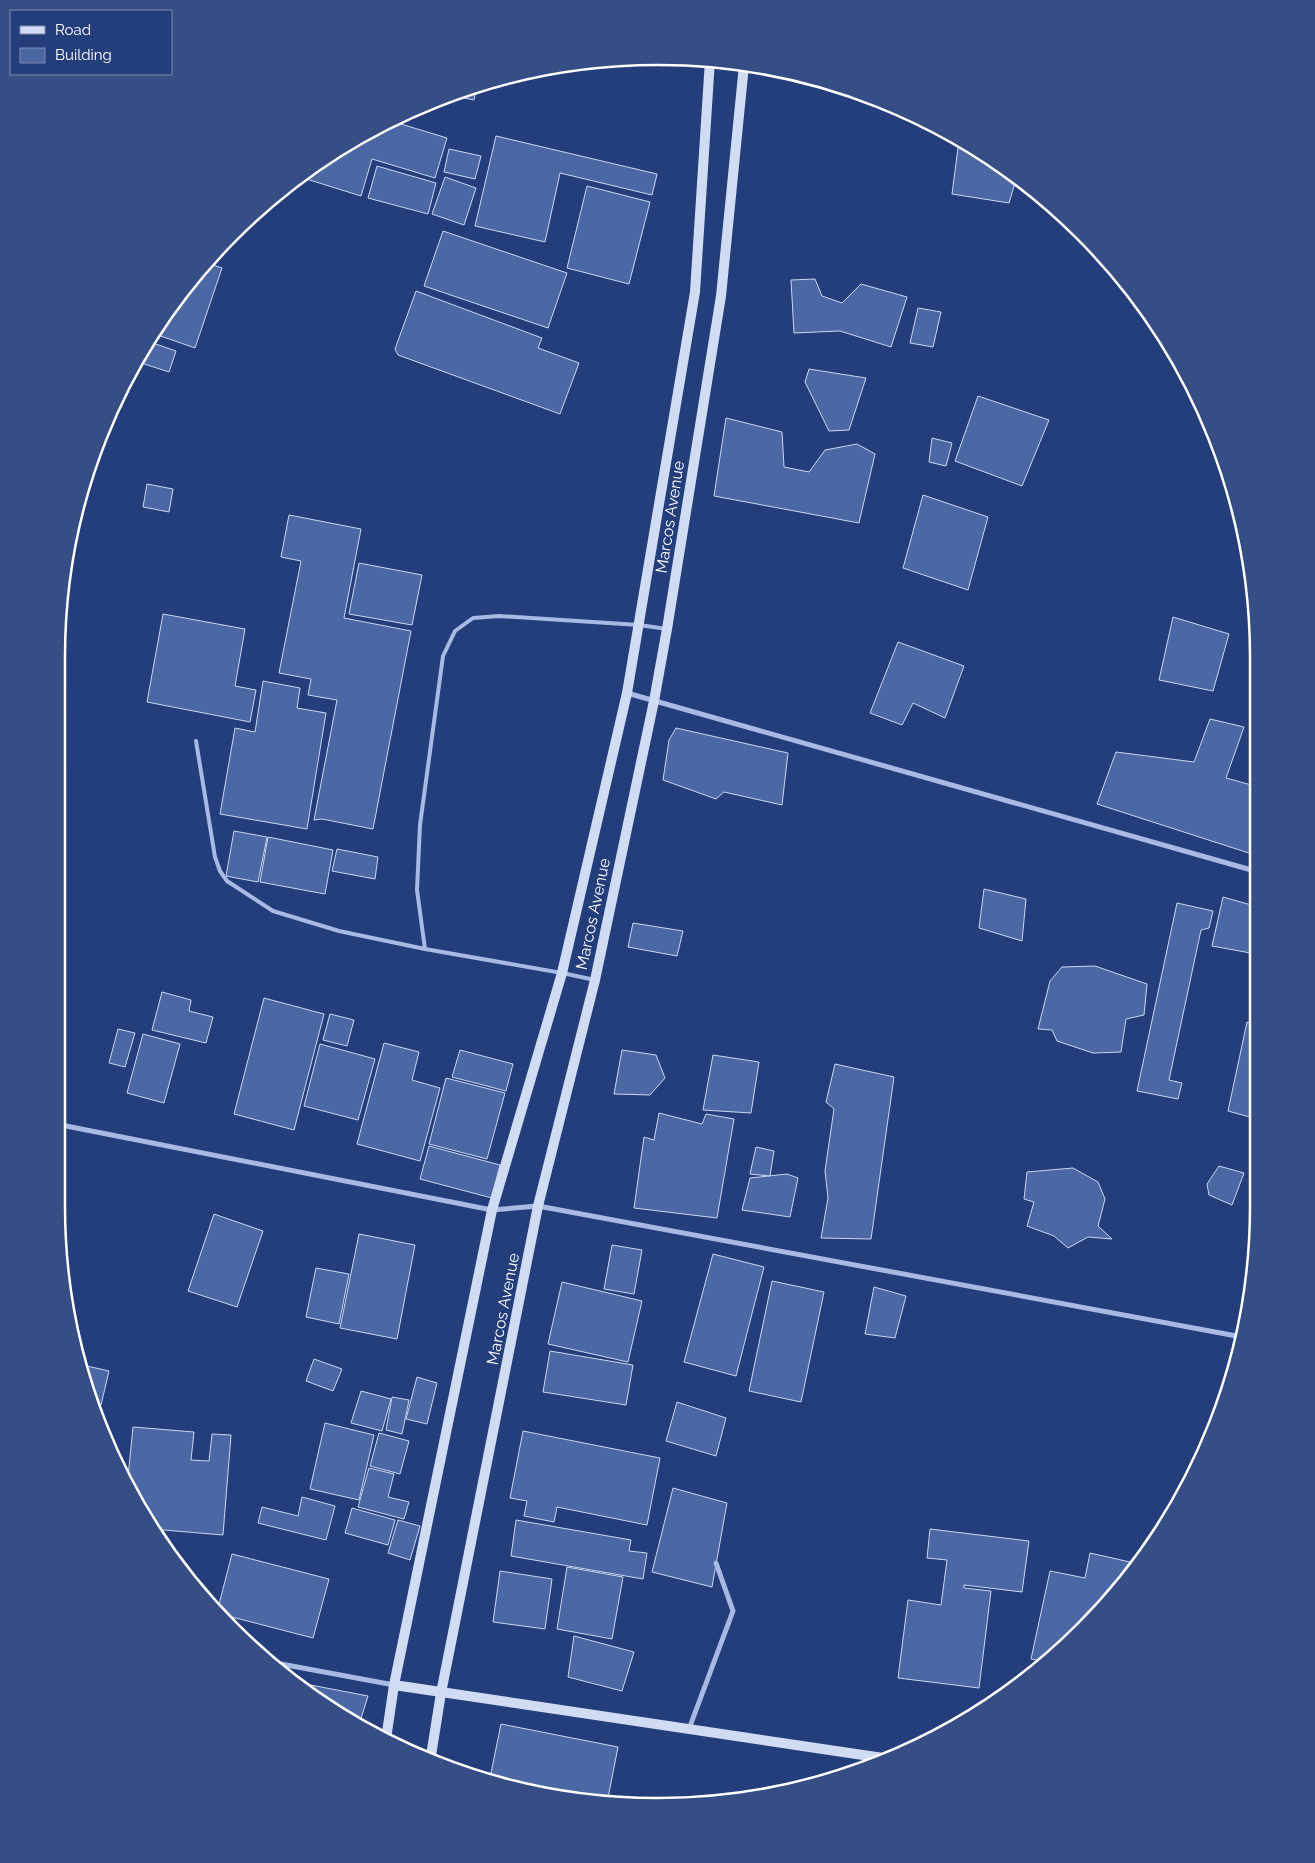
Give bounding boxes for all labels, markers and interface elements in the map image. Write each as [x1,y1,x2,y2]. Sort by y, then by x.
legend [10,10,172,75]
text: Road [55,21,91,39]
text: Building [55,46,112,64]
street label: Marcos Avenue [652,459,688,575]
street label: Marcos Avenue [572,856,614,972]
street label: Marcos Avenue [483,1251,523,1367]

